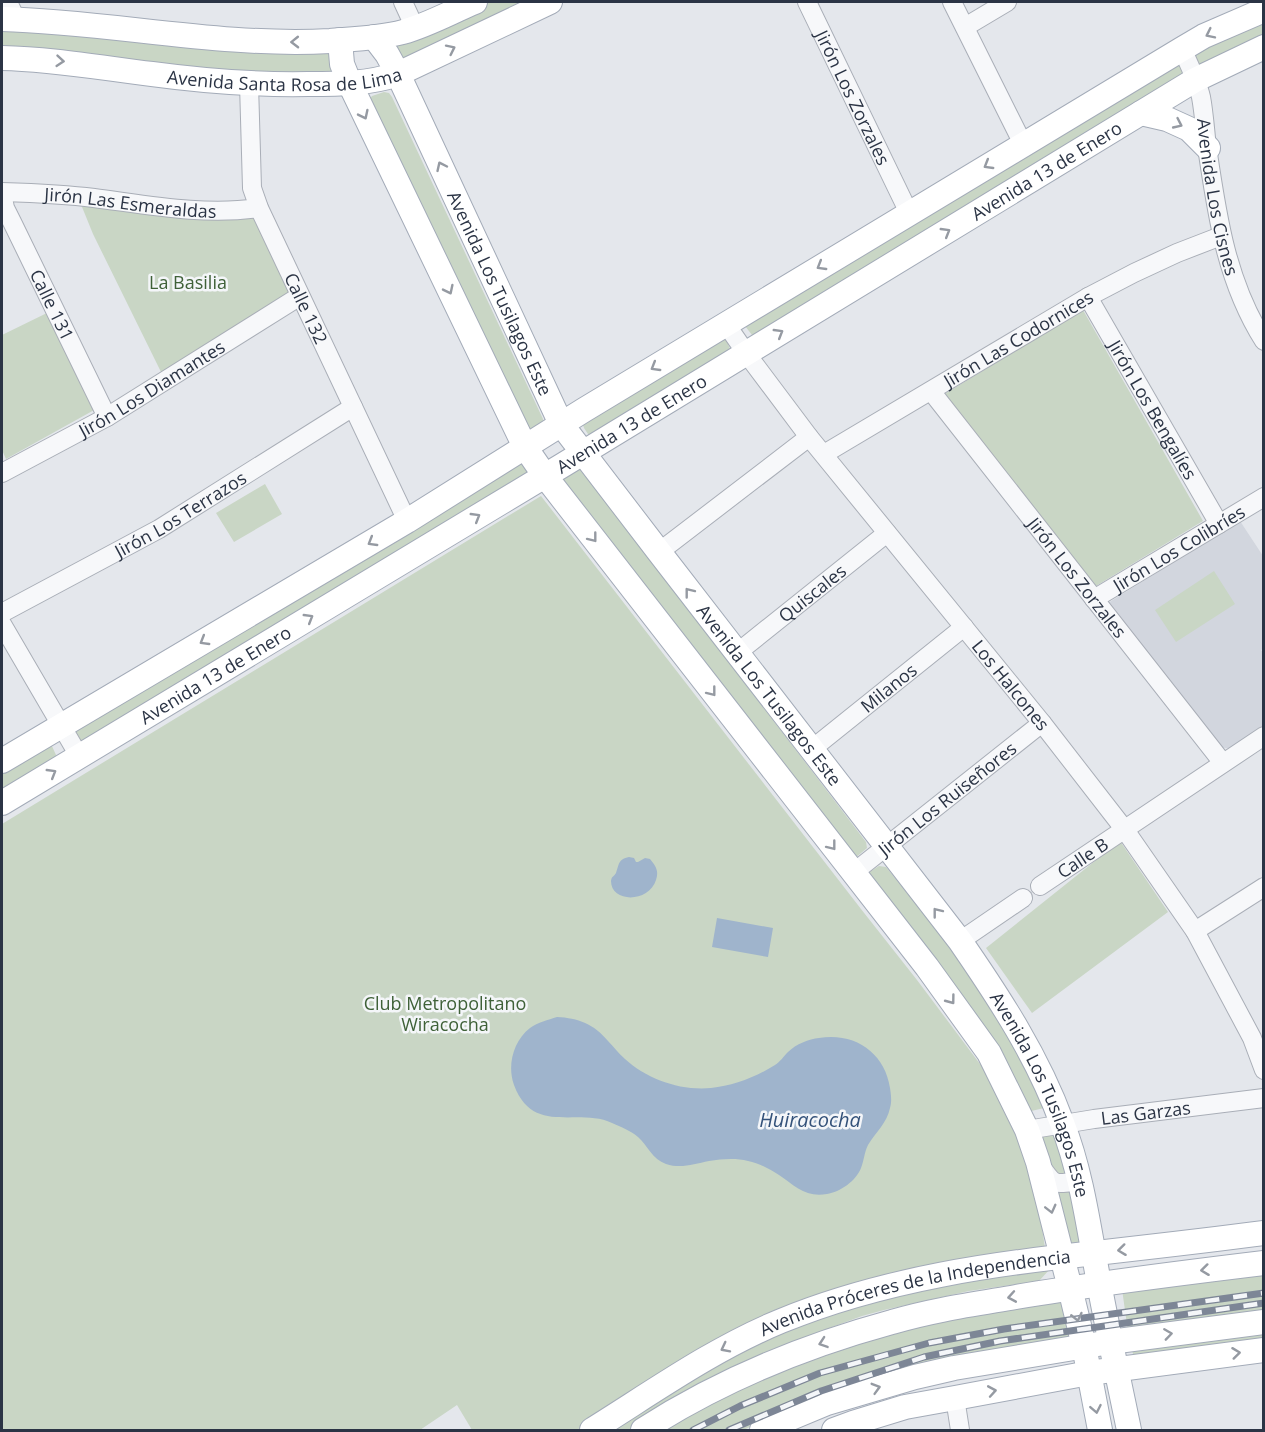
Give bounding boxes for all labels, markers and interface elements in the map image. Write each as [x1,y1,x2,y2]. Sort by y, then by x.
street label: Jirón Los Zorzales [809,24,896,169]
one-way arrow [1206,26,1217,38]
one-way arrow [290,36,299,48]
one-way arrow [445,44,456,56]
one-way arrow [55,54,64,67]
street label: Avenida Santa Rosa de Lima [166,62,405,96]
one-way arrow [357,108,369,119]
street label: Avenida 13 de Enero [967,115,1126,226]
one-way arrow [1172,116,1183,128]
street label: Avenida Los Cisnes [1192,117,1245,279]
one-way arrow [984,158,994,170]
one-way arrow [437,162,449,173]
street label: Jirón Las Esmeraldas [42,182,217,223]
street label: Avenida Los Tusilagos Este [442,187,558,399]
one-way arrow [940,227,950,239]
one-way arrow [817,258,827,270]
street label: Calle 131 [25,265,80,344]
street label: Calle 132 [279,269,333,348]
park label: La Basilia [149,270,227,294]
one-way arrow [442,284,454,295]
street label: Jirón Las Codornices [937,285,1098,393]
one-way arrow [773,328,783,340]
street label: Jirón Los Diamantes [73,334,229,443]
street label: Jirón Los Bengalíes [1102,334,1203,484]
one-way arrow [651,360,661,371]
street label: Avenida 13 de Enero [552,368,711,478]
street label: Jirón Los Terrazos [109,465,251,564]
street label: Jirón Los Colibríes [1107,499,1249,598]
street label: Jirón Los Zorzales [1021,511,1132,643]
one-way arrow [470,513,480,525]
one-way arrow [585,531,596,542]
one-way arrow [368,535,378,546]
street label: Quiscales [773,559,851,627]
one-way arrow [685,587,696,598]
street label: Avenida Los Tusilagos Este [692,599,847,790]
one-way arrow [303,614,313,626]
street label: Avenida 13 de Enero [135,620,295,729]
one-way arrow [200,634,210,645]
street label: Los Halcones [967,634,1055,735]
street label: Milanos [855,658,922,718]
one-way arrow [705,685,716,696]
street label: Jirón Los Ruiseñores [871,736,1021,862]
one-way arrow [46,769,56,780]
street label: Calle B [1052,832,1113,883]
one-way arrow [825,839,836,850]
one-way arrow [933,908,944,919]
street label: Avenida Los Tusilagos Este [985,987,1095,1199]
park label: Club Metropolitano Wiracocha [364,991,526,1036]
one-way arrow [944,994,955,1005]
street label: Las Garzas [1099,1095,1192,1130]
water label: Huiracocha [759,1106,861,1133]
one-way arrow [1043,1204,1056,1214]
one-way arrow [1117,1243,1127,1256]
street label: Avenida Próceres de la Independencia [755,1244,1072,1341]
one-way arrow [1201,1263,1210,1276]
one-way arrow [1008,1291,1017,1303]
one-way arrow [1070,1312,1083,1322]
one-way arrow [1164,1329,1173,1341]
one-way arrow [818,1335,829,1348]
one-way arrow [721,1341,731,1352]
one-way arrow [1232,1347,1241,1360]
one-way arrow [870,1383,881,1395]
one-way arrow [987,1385,997,1398]
one-way arrow [1089,1404,1102,1414]

